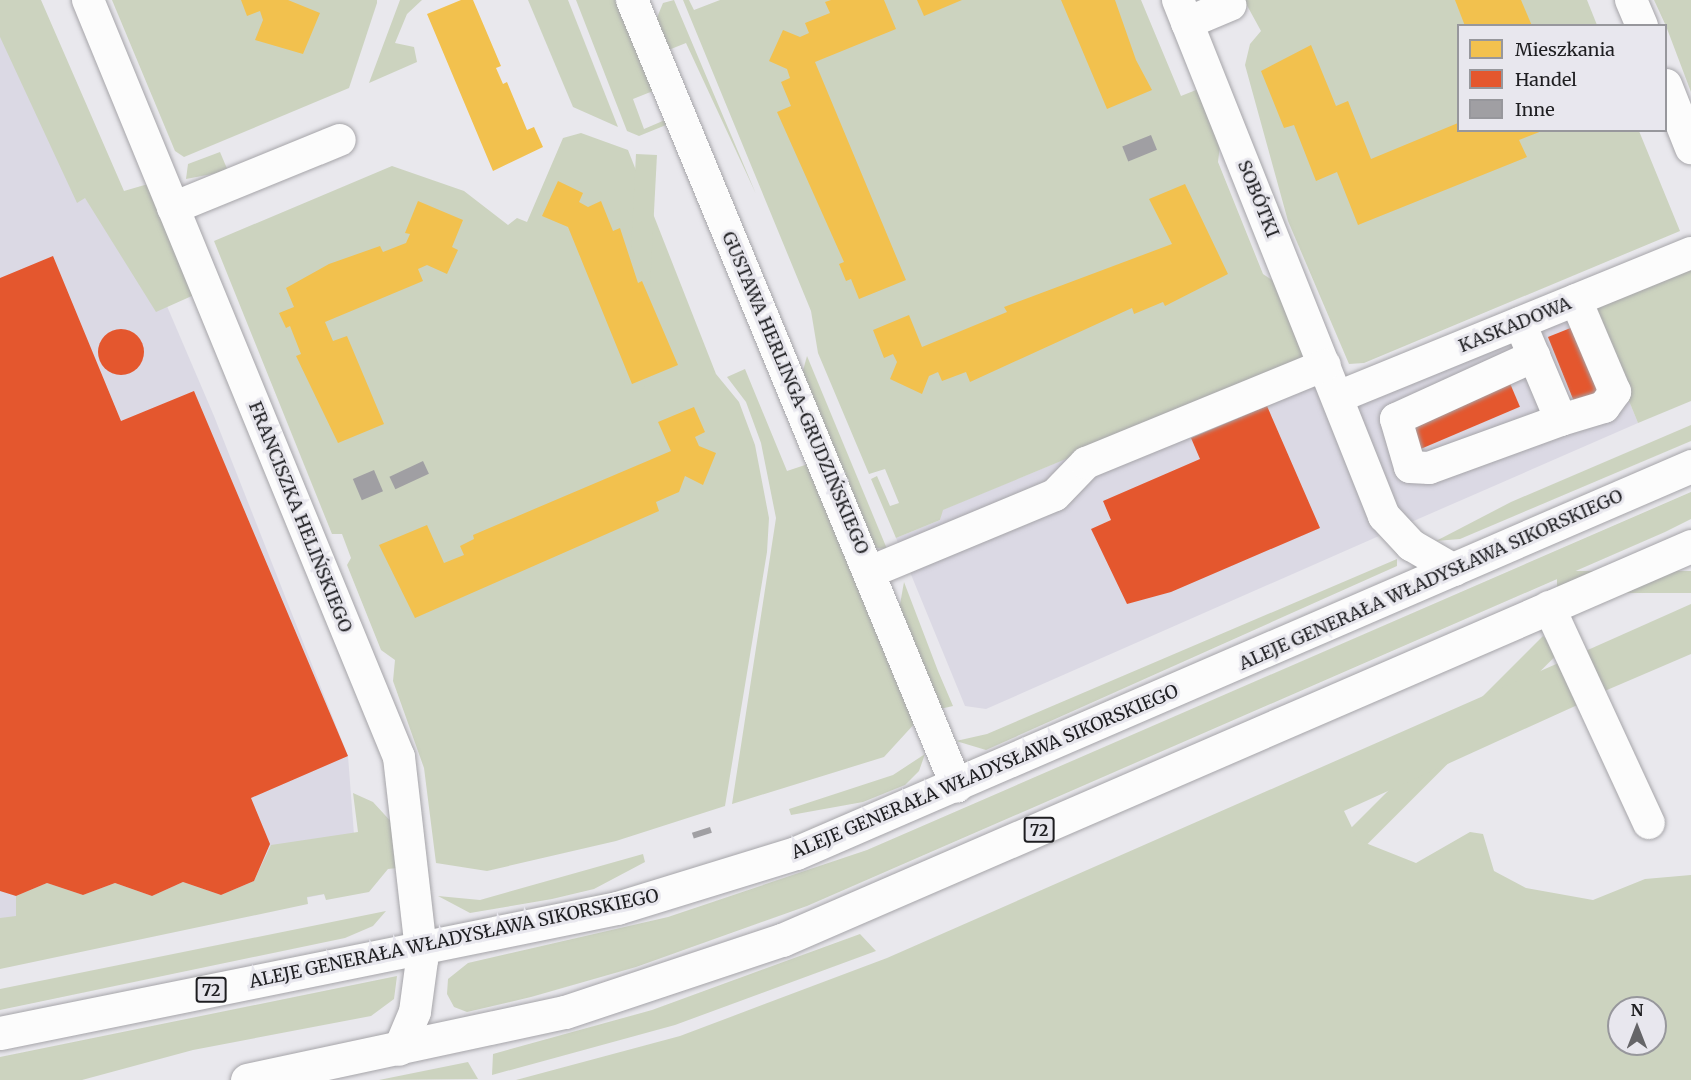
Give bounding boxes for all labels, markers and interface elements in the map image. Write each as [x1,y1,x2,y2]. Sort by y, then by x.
legend [1457,24,1667,132]
text: Mieszkania [1515,38,1615,61]
text: Handel [1515,68,1577,91]
text: Inne [1515,98,1555,121]
street label: SOBÓTKI [1233,157,1283,241]
street label: GUSTAWA HERLINGA-GRUDZIŃSKIEGO [717,229,873,557]
street label: KASKADOWA [1456,293,1574,357]
street label: FRANCISZKA HELIŃSKIEGO [244,398,356,636]
street label: ALEJE GENERAŁA WŁADYSŁAWA SIKORSKIEGO [1236,485,1626,675]
street label: ALEJE GENERAŁA WŁADYSŁAWA SIKORSKIEGO [788,680,1182,864]
road number: 72 [1022,817,1056,843]
street label: ALEJE GENERAŁA WŁADYSŁAWA SIKORSKIEGO [247,885,661,993]
road number: 72 [194,977,228,1003]
north arrow [1607,996,1667,1056]
text: N [1631,1000,1643,1020]

